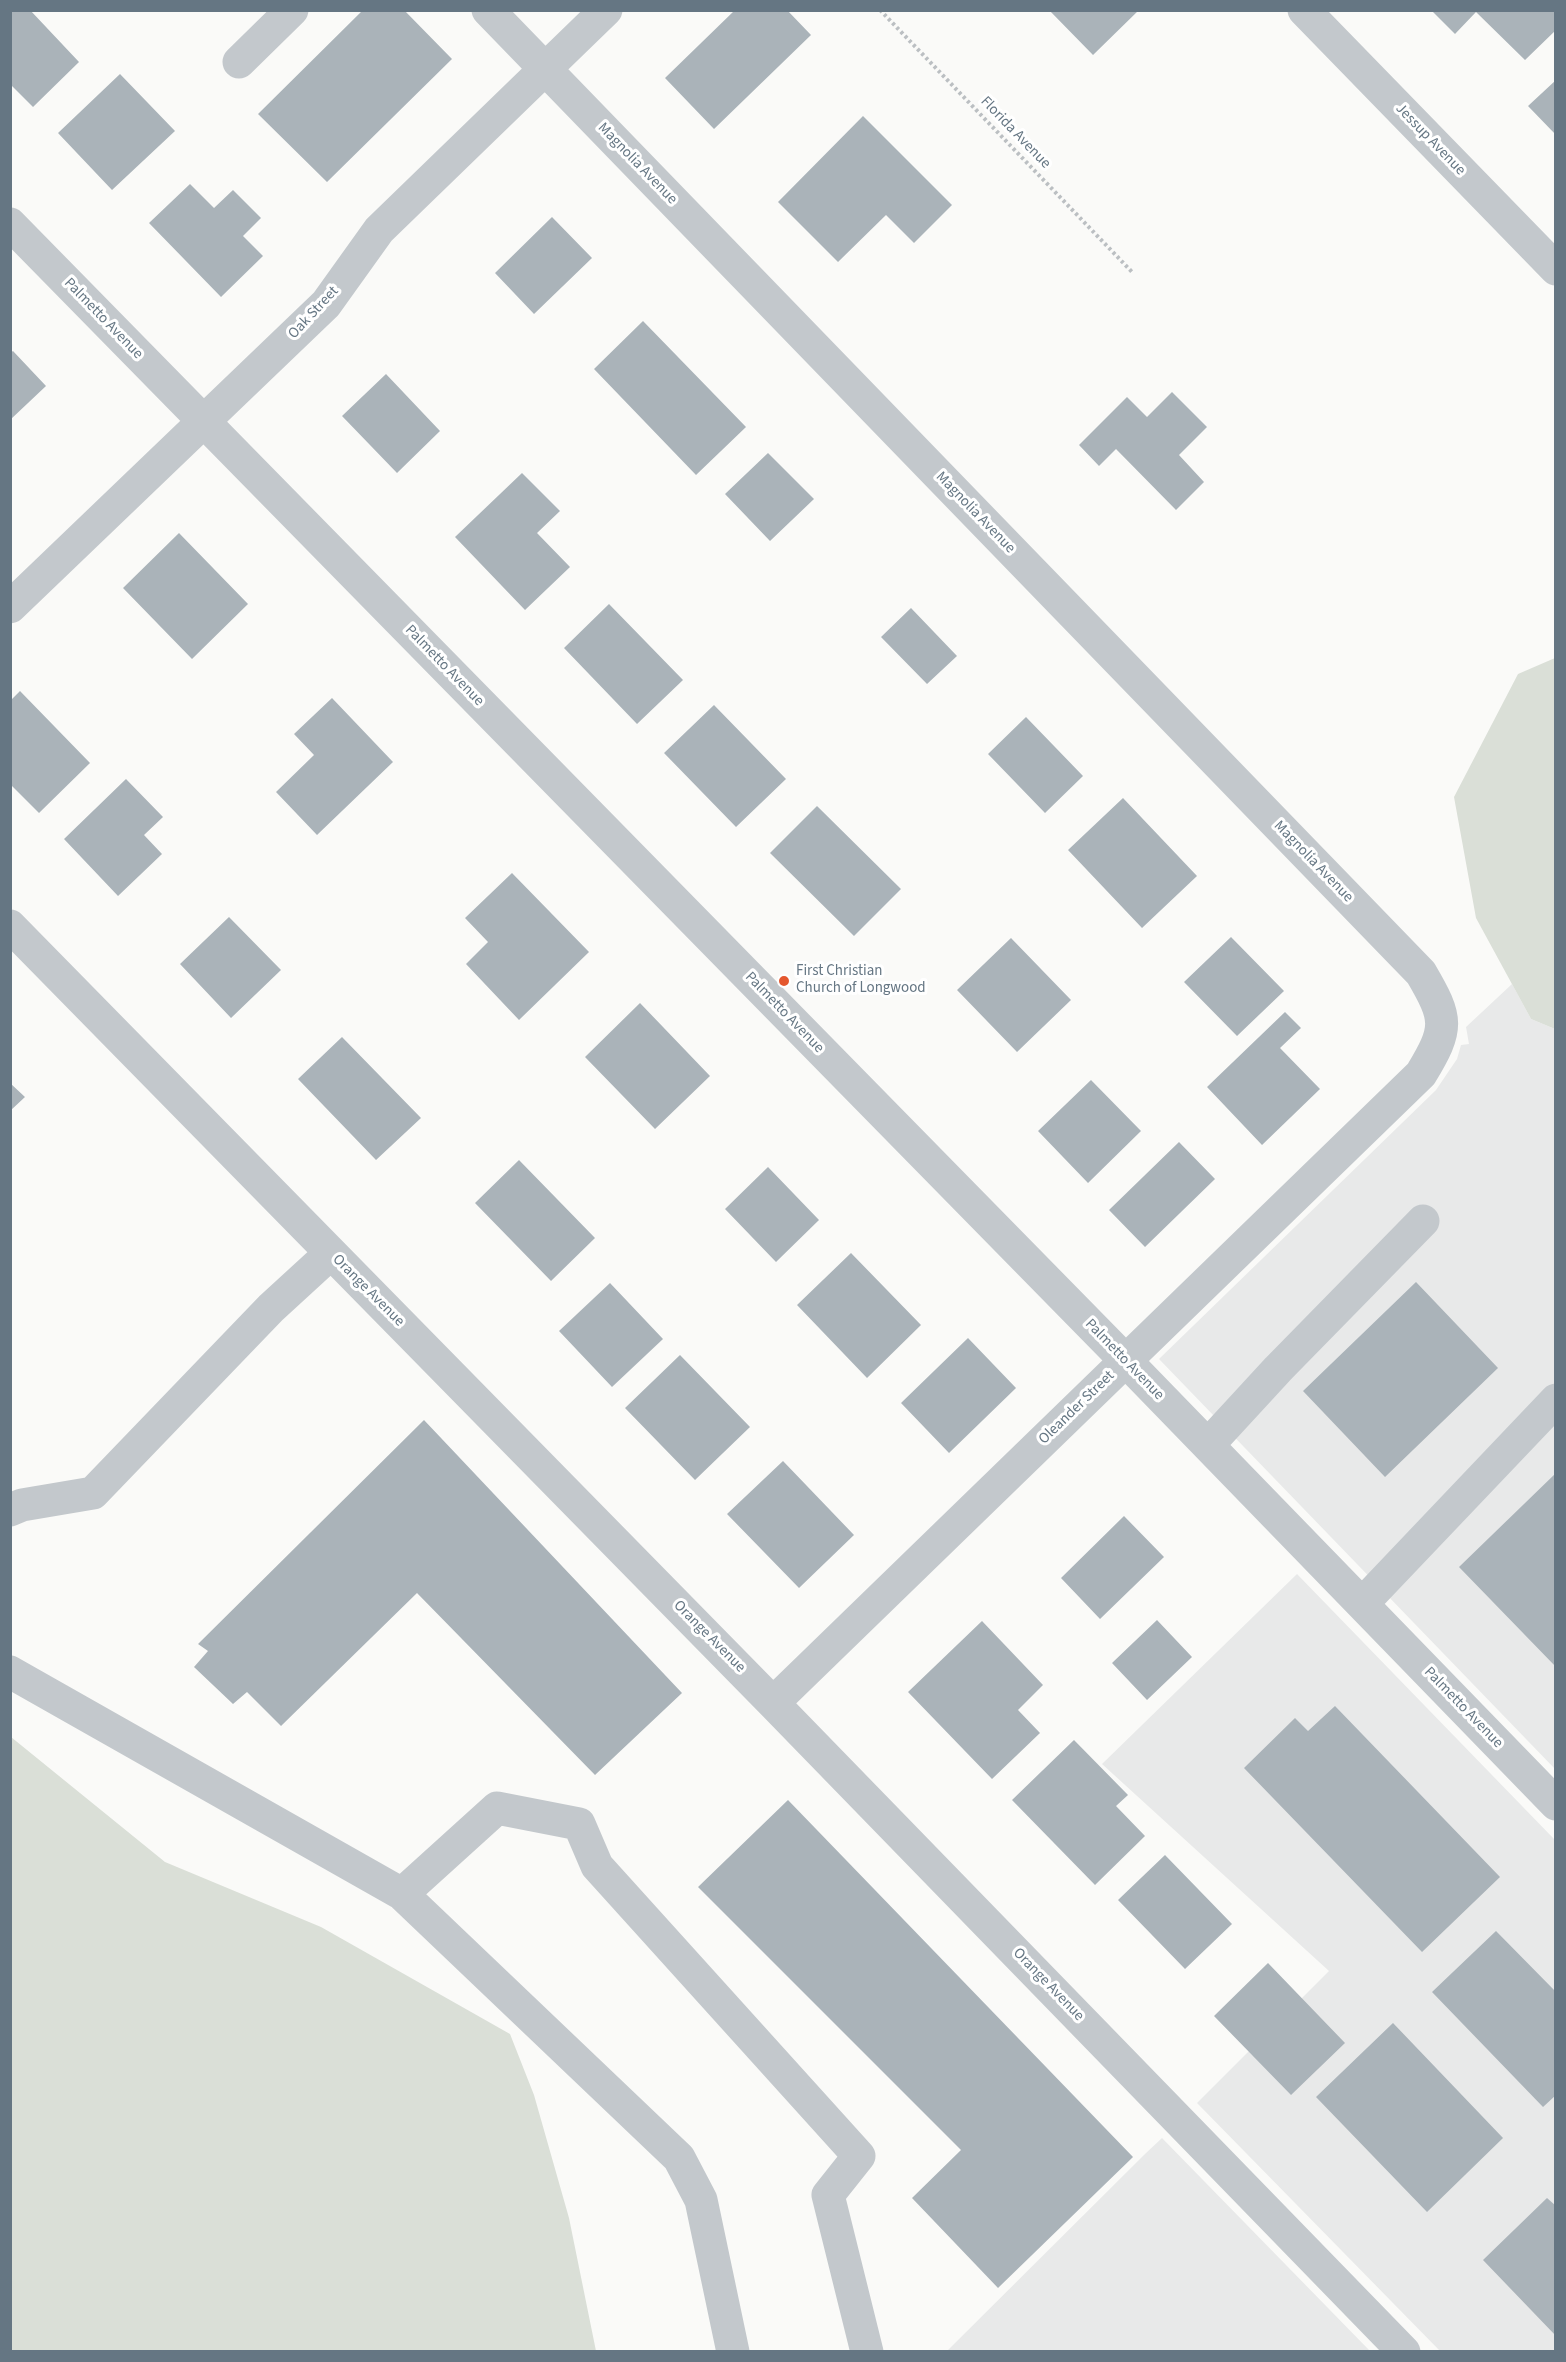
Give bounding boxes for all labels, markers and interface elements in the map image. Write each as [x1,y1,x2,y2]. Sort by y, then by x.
street label: Florida Avenue [976,93,1054,173]
street label: Jessup Avenue [1391,100,1469,180]
street label: Magnolia Avenue [593,119,681,209]
street label: Palmetto Avenue [60,275,146,363]
street label: Oak Street [285,283,343,343]
street label: Magnolia Avenue [931,468,1019,558]
street label: Palmetto Avenue [401,622,487,710]
street label: Magnolia Avenue [1269,817,1357,907]
place label: First Christian Church of Longwood [796,963,926,998]
street label: Palmetto Avenue [741,969,827,1057]
marker: First Christian Church of Longwood [777,974,791,988]
street label: Orange Avenue [328,1251,408,1331]
street label: Palmetto Avenue [1081,1316,1167,1404]
street label: Oleander Street [1035,1367,1119,1449]
street label: Orange Avenue [669,1597,749,1677]
street label: Palmetto Avenue [1420,1664,1506,1752]
street label: Orange Avenue [1009,1945,1087,2025]

